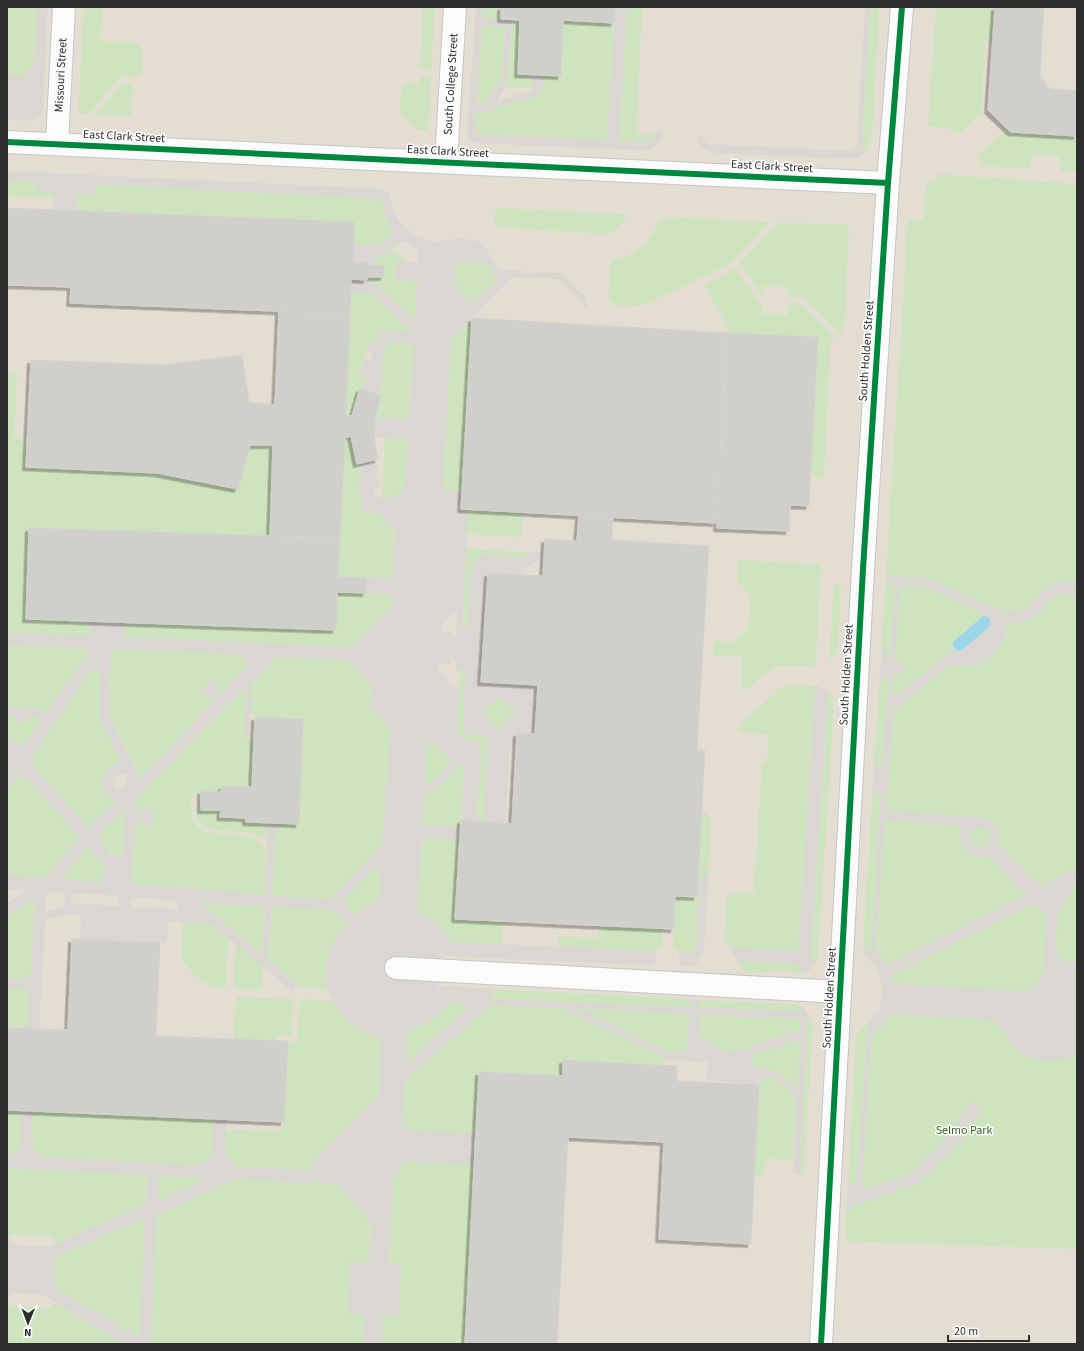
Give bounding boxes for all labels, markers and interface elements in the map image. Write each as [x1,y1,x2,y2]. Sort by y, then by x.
street label: South College Street [440,33,462,136]
street label: Missouri Street [51,38,71,113]
street label: East Clark Street [83,126,165,147]
street label: East Clark Street [407,141,489,162]
street label: East Clark Street [731,156,813,177]
street label: South Holden Street [854,300,879,402]
street label: South Holden Street [835,624,858,726]
street label: South Holden Street [818,947,841,1049]
park label: Selmo Park [936,1122,992,1139]
north arrow [8,1303,48,1343]
scale bar [948,1317,1029,1343]
text: 20 m [954,1323,978,1340]
text: N [24,1325,32,1340]

